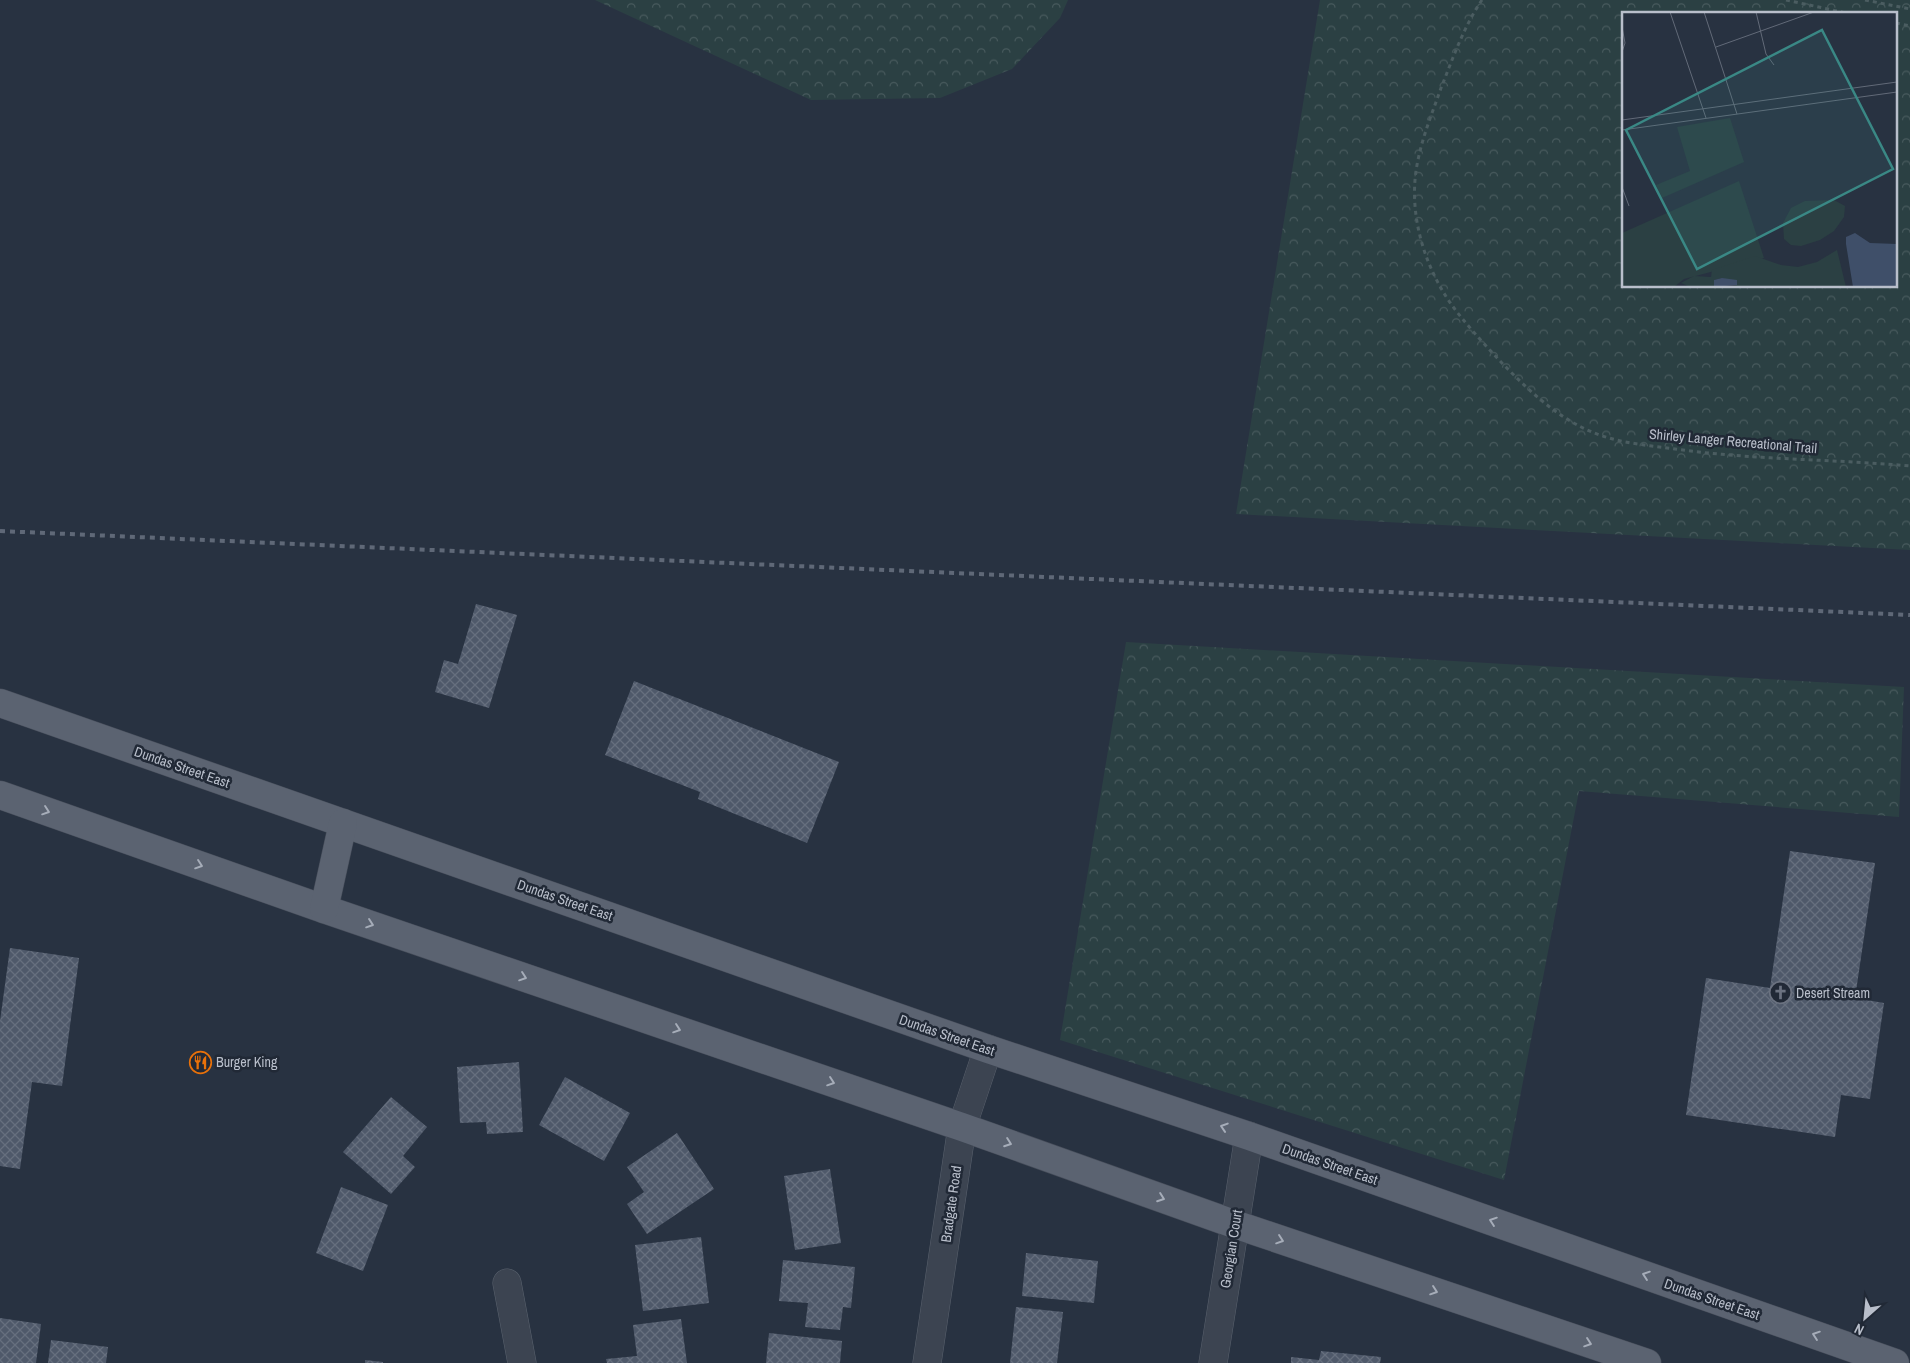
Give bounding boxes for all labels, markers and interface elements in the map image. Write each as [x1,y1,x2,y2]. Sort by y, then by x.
inset map [1622,12,1898,288]
street label: Shirley Langer Recreational Trail [1648,425,1818,457]
street label: Dundas Street East [132,742,232,792]
one-way arrow [41,806,50,816]
one-way arrow [195,859,203,869]
street label: Dundas Street East [515,875,615,925]
one-way arrow [365,919,373,929]
one-way arrow [519,971,527,981]
church icon: Desert Stream [1768,981,1792,1005]
place label: Desert Stream [1796,984,1870,1002]
street label: Dundas Street East [897,1010,997,1060]
one-way arrow [673,1024,681,1034]
restaurant icon: Burger King [188,1050,212,1074]
place label: Burger King [216,1053,278,1071]
one-way arrow [826,1076,835,1086]
one-way arrow [1220,1123,1228,1133]
one-way arrow [1004,1137,1012,1147]
street label: Dundas Street East [1280,1139,1380,1189]
street label: Bradgate Road [937,1165,965,1243]
one-way arrow [1157,1192,1165,1202]
street label: Georgian Court [1216,1209,1246,1289]
one-way arrow [1489,1217,1497,1227]
one-way arrow [1276,1234,1284,1244]
one-way arrow [1642,1271,1651,1281]
street label: Dundas Street East [1662,1274,1762,1324]
one-way arrow [1430,1286,1438,1296]
north arrow [1840,1293,1890,1343]
text: N [1851,1320,1867,1339]
one-way arrow [1812,1331,1820,1341]
one-way arrow [1584,1337,1592,1347]

